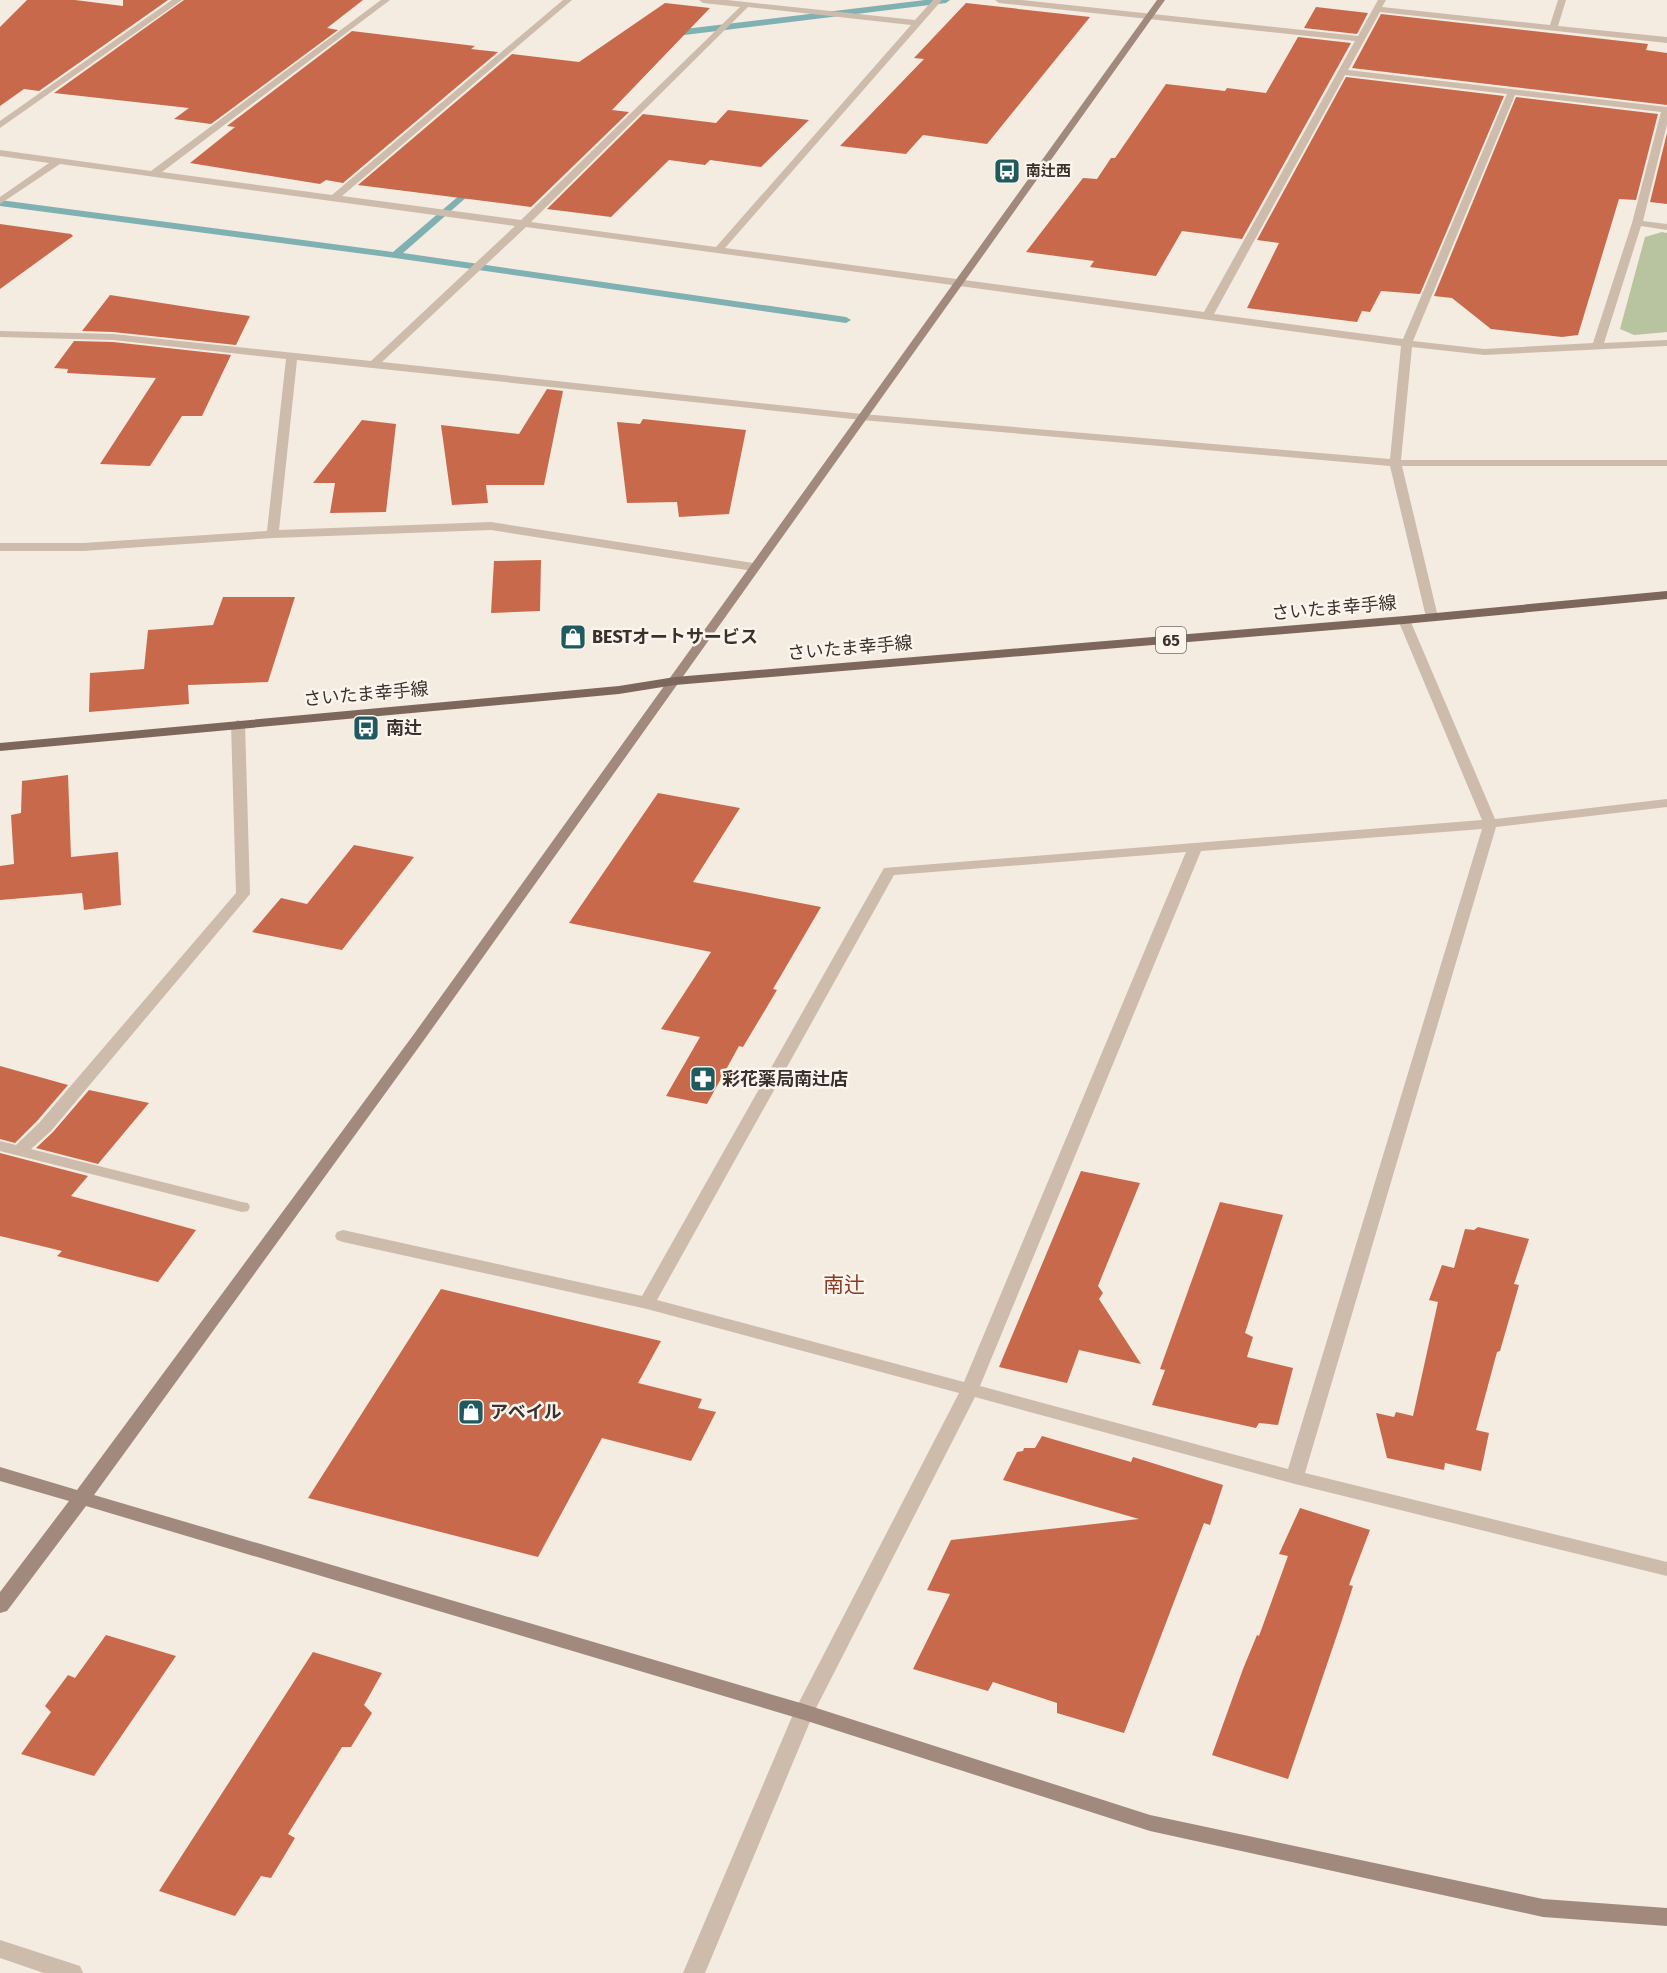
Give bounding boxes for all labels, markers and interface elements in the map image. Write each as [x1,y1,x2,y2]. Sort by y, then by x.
bus stop icon: 南辻西 [992,156,1022,186]
place label: 南辻西 [1026,162,1071,180]
street label: さいたま幸手線 [1271,592,1397,624]
shop icon: BESTオートサービス [558,622,588,652]
place label: BESTオートサービス [592,626,758,648]
road number: 65 [1156,627,1186,653]
street label: さいたま幸手線 [787,632,913,664]
street label: さいたま幸手線 [303,678,429,710]
bus stop icon: 南辻 [351,713,381,743]
place label: 南辻 [386,717,422,739]
pharmacy icon: 彩花薬局南辻店 [688,1064,718,1094]
place label: 彩花薬局南辻店 [722,1068,848,1090]
district label: 南辻 [823,1272,865,1298]
shop icon: アベイル [456,1397,486,1427]
place label: アベイル [490,1401,562,1423]

